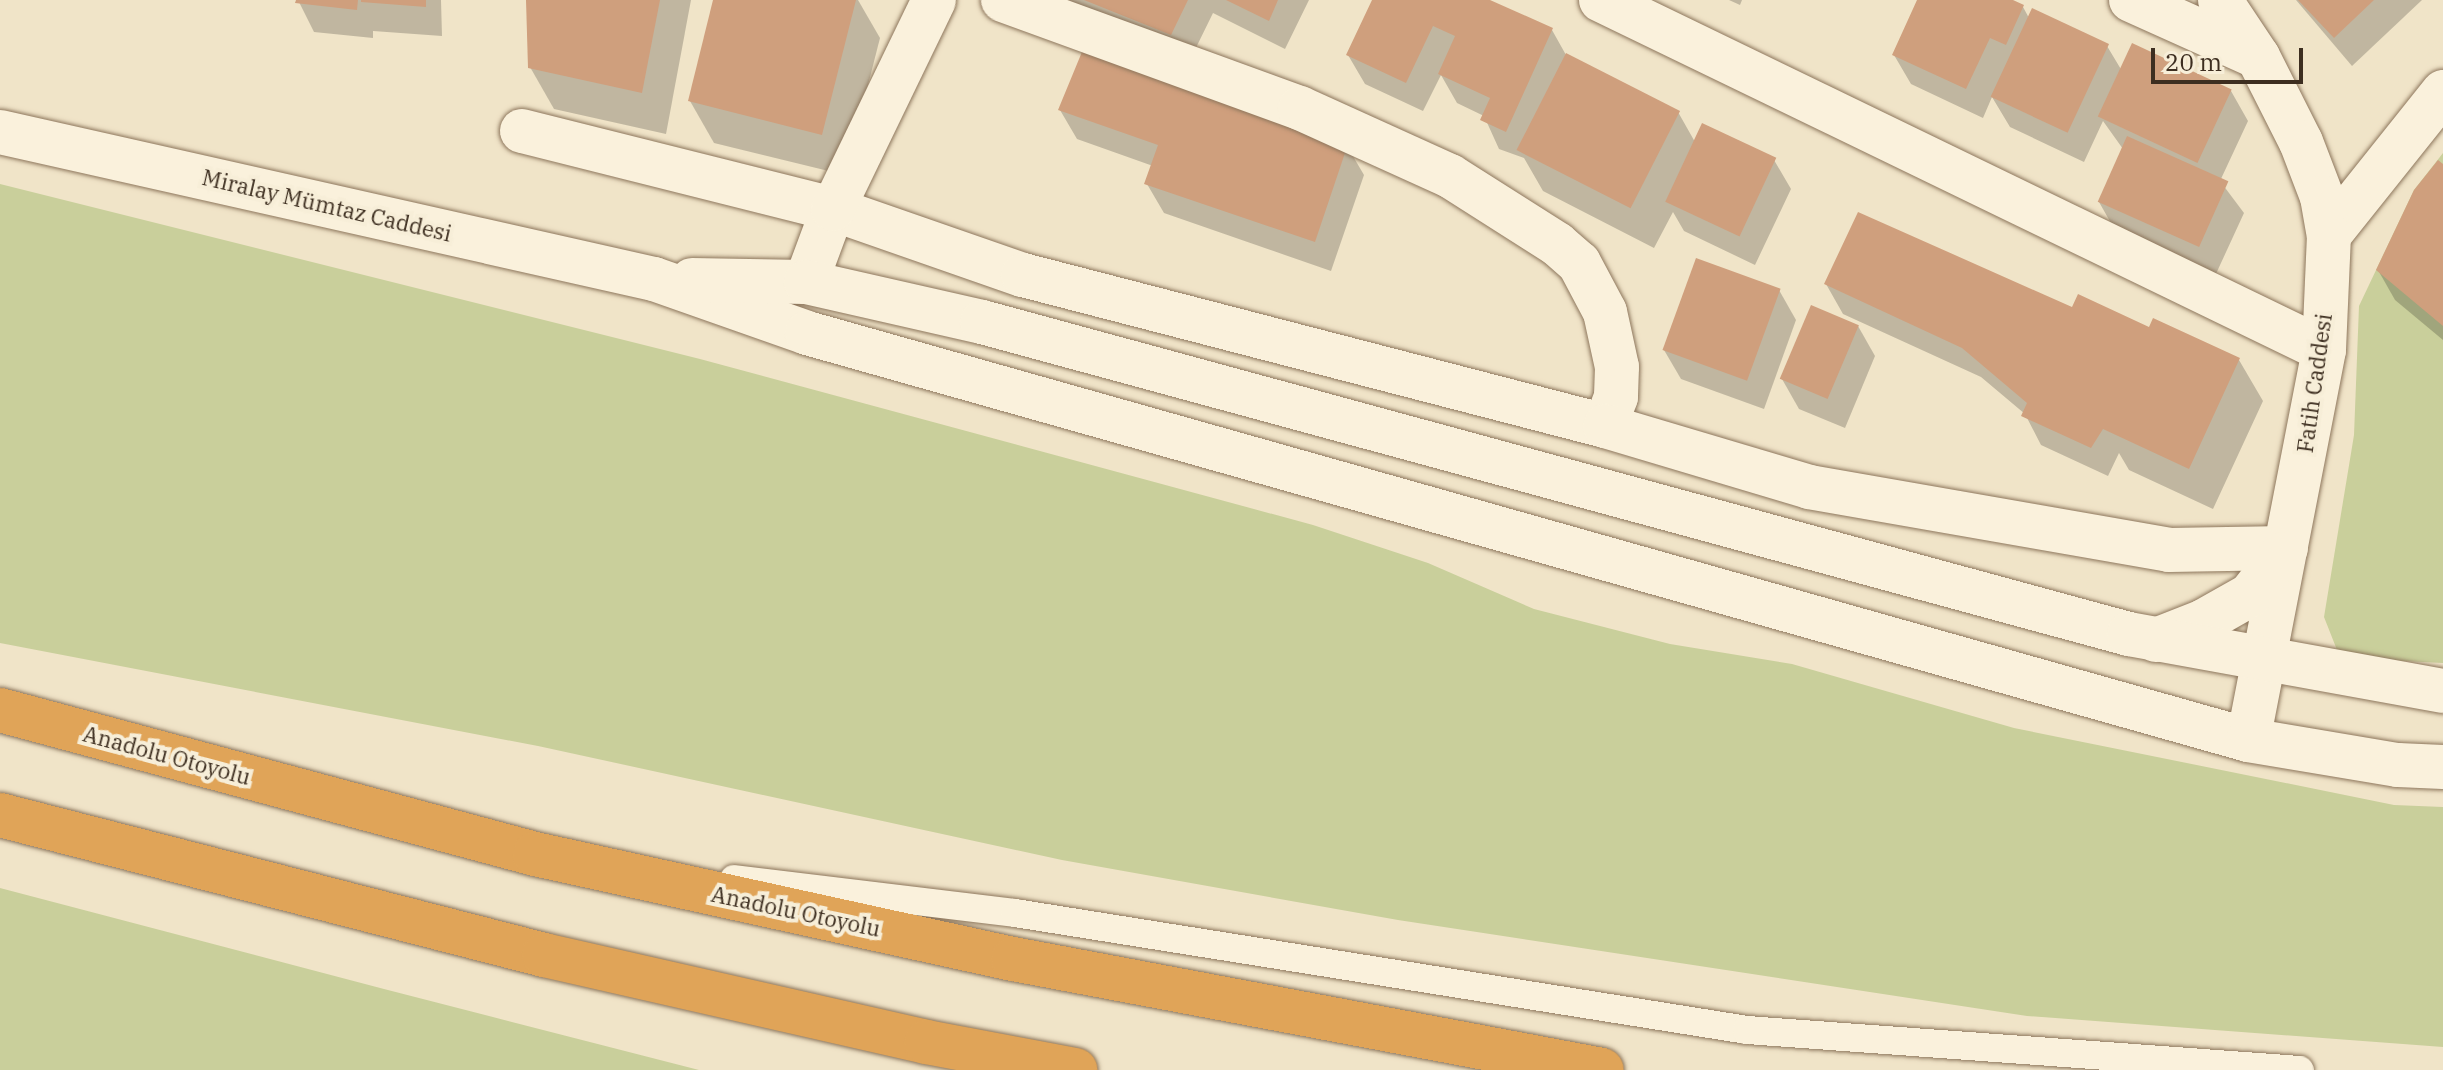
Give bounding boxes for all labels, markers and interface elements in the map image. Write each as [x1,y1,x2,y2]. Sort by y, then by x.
scale bar [2155,32,2307,82]
text: 20 m [2165,46,2222,78]
street label: Miralay Mümtaz Caddesi [200,163,454,247]
street label: Fatih Caddesi [2291,312,2337,454]
street label: Anadolu Otoyolu [80,720,254,790]
street label: Anadolu Otoyolu [709,880,883,942]

